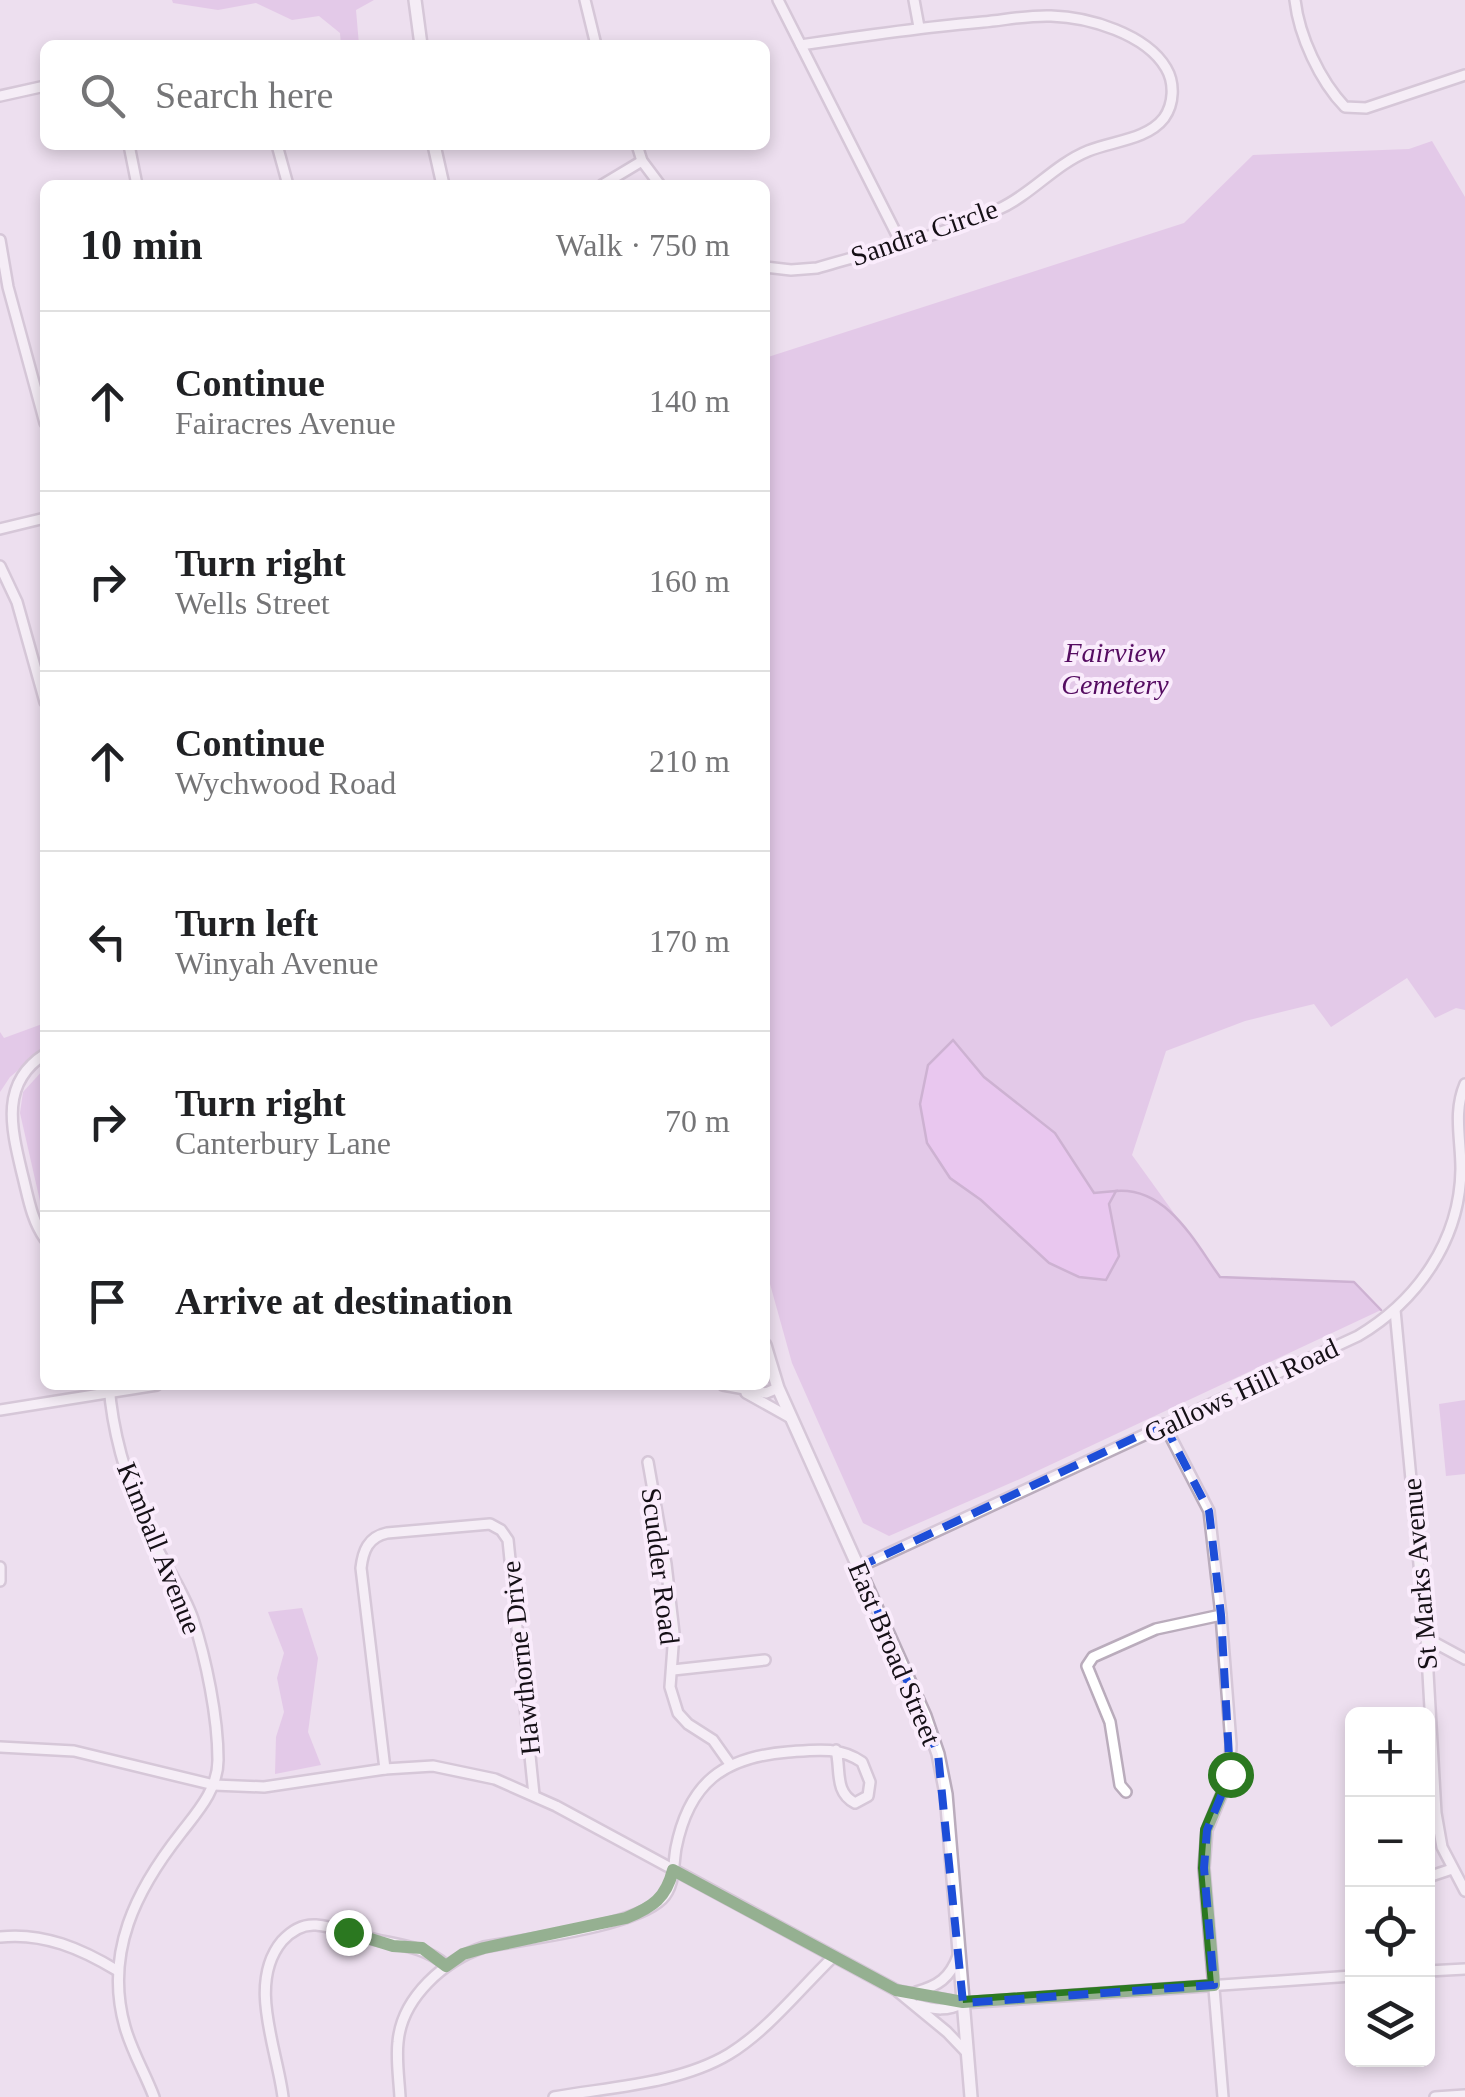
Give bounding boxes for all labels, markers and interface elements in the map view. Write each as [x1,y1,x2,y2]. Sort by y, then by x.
search box [40,40,770,150]
icon: search [75,68,130,123]
text: Search here [155,74,333,116]
street label: Sandra Circle [847,193,1002,272]
text: 10 min [80,222,203,268]
text: Walk · 750 m [556,227,730,263]
text: Continue [175,362,325,404]
icon: ahead [80,374,135,429]
text: 140 m [649,383,730,419]
text: Fairacres Avenue [175,405,396,441]
text: Turn right [175,542,346,584]
icon: right [80,554,135,609]
text: 160 m [649,563,730,599]
text: Wells Street [175,585,330,621]
park label: Fairview Cemetery [1061,637,1169,700]
text: Continue [175,722,325,764]
icon: ahead [80,734,135,789]
text: 210 m [649,743,730,779]
text: Wychwood Road [175,765,396,801]
text: Turn left [175,902,318,944]
icon: left [80,914,135,969]
text: 170 m [649,923,730,959]
text: Winyah Avenue [175,945,378,981]
text: Turn right [175,1082,346,1124]
icon: right [80,1094,135,1149]
text: 70 m [665,1103,730,1139]
text: Canterbury Lane [175,1125,391,1161]
icon: arrive [80,1274,135,1329]
text: Arrive at destination [175,1280,513,1322]
street label: Gallows Hill Road [1139,1332,1343,1449]
street label: Kimball Avenue [111,1458,208,1638]
street label: St Marks Avenue [1396,1477,1443,1671]
street label: Scudder Road [636,1486,686,1646]
street label: East Broad Street [842,1557,947,1750]
street label: Hawthorne Drive [495,1559,546,1757]
map controls [1345,1707,1435,2067]
button: + [1345,1707,1435,1797]
route start [1208,1752,1254,1798]
button: − [1345,1797,1435,1887]
button: locate [1345,1887,1435,1977]
route end [326,1910,372,1956]
button: layers [1345,1977,1435,2067]

